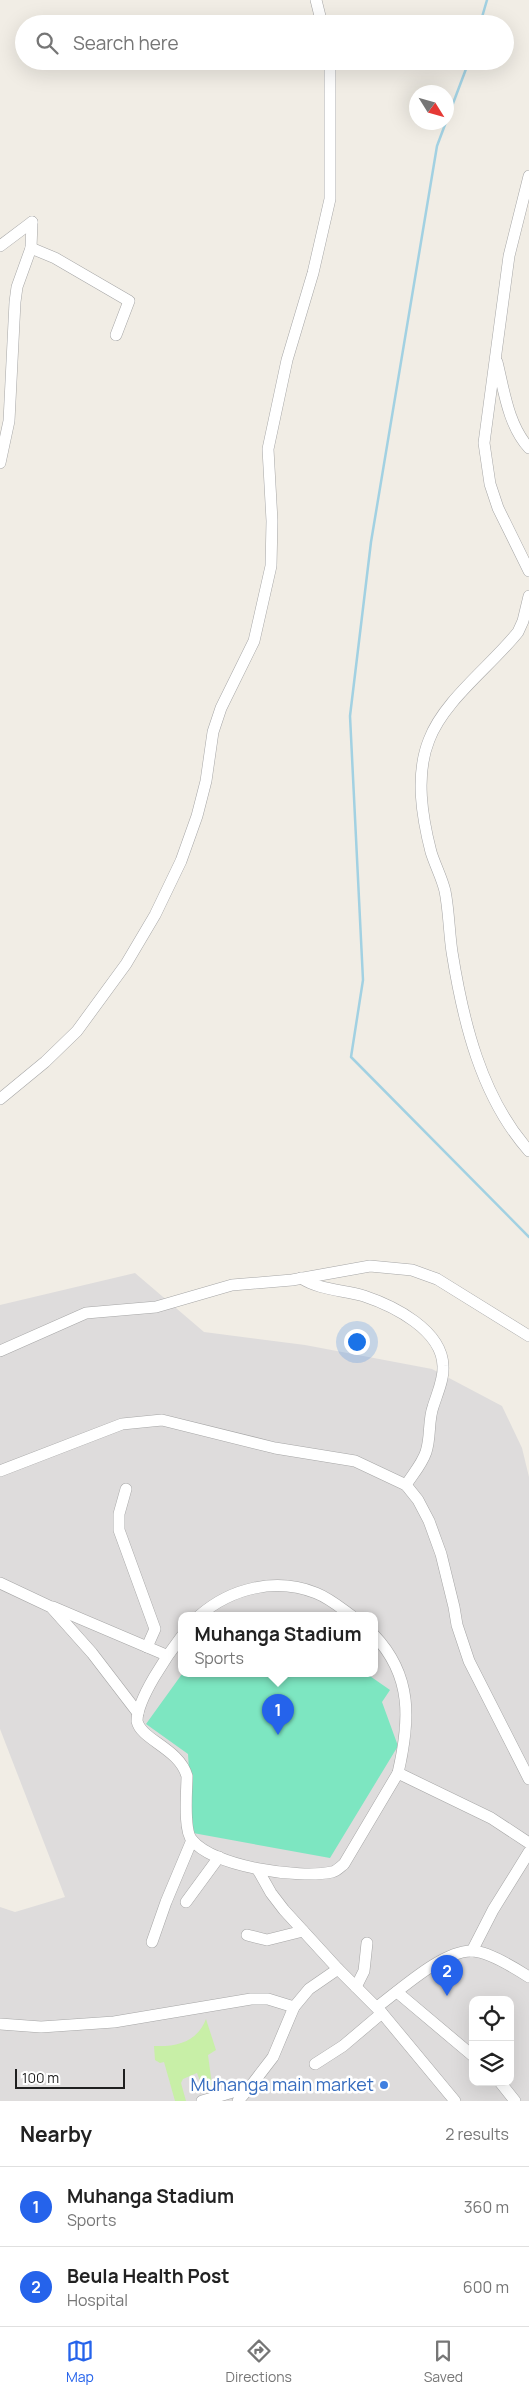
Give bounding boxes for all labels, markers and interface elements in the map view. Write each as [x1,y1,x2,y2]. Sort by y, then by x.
search box [15,15,514,70]
icon: search [33,29,61,57]
text: Search here [73,30,179,56]
north arrow [409,85,454,130]
your location [344,1329,370,1355]
popup [178,1612,378,1677]
text: Muhanga Stadium [195,1621,361,1647]
text: Sports [195,1647,244,1669]
pin: 1 [262,1694,294,1735]
pin: 2 [431,1955,463,1996]
map controls [469,1996,514,2086]
button: locate [469,1996,514,2041]
button: layers [469,2041,514,2086]
scale bar [15,2066,125,2089]
text: 100 m [22,2068,59,2087]
place label: Muhanga main market [191,2072,374,2096]
marker: Muhanga main market [378,2079,390,2091]
text: Nearby [20,2120,92,2148]
text: 2 results [445,2123,509,2145]
text: Muhanga Stadium [67,2183,234,2209]
text: 1 [32,2196,40,2218]
text: 360 m [464,2196,509,2218]
text: Sports [67,2209,116,2231]
text: Beula Health Post [67,2263,230,2289]
text: 2 [31,2276,41,2298]
text: 600 m [463,2276,509,2298]
text: Hospital [67,2289,128,2311]
tab: Map [66,2337,94,2386]
tab: Directions [226,2337,292,2386]
tab: Saved [424,2337,463,2386]

